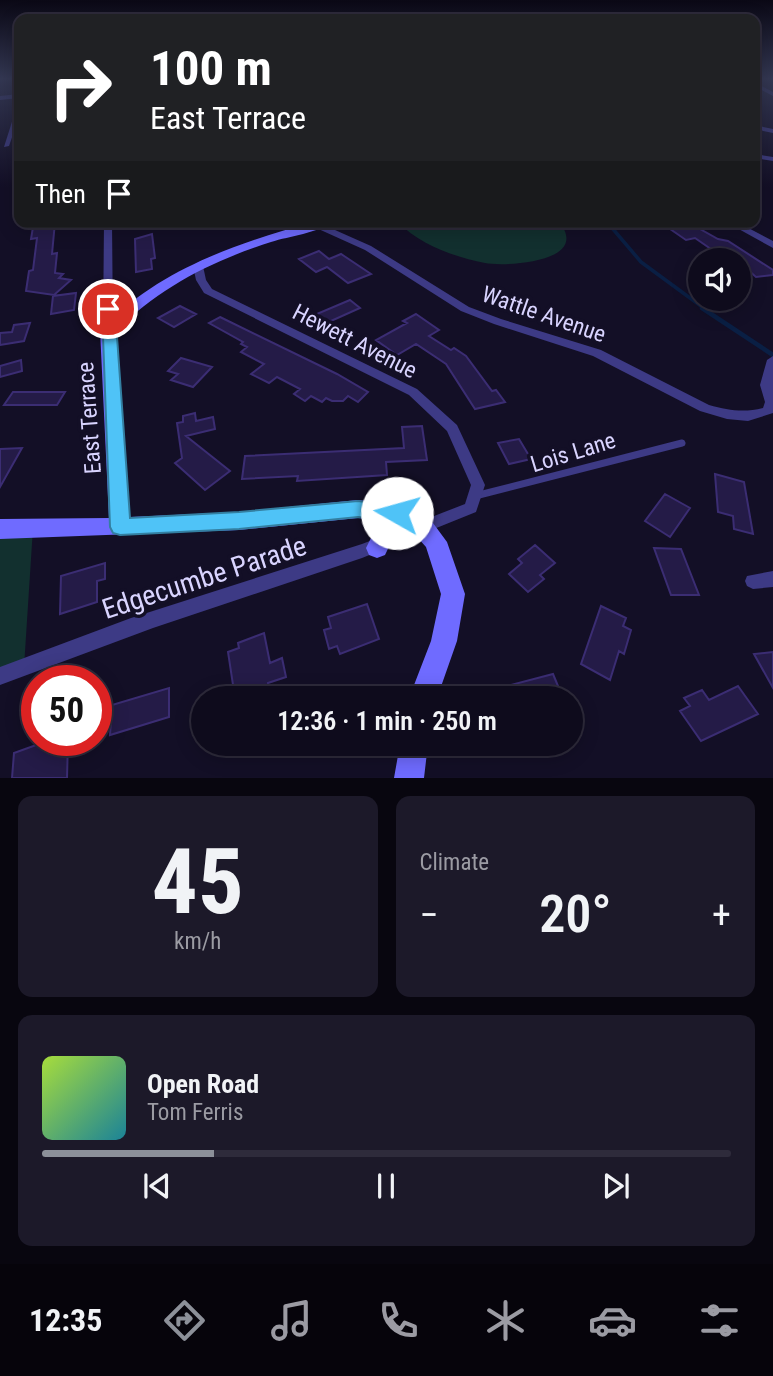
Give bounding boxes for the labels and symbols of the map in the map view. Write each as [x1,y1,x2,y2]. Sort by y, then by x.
pin [78,279,138,339]
street label: Wattle Avenue [478,281,609,348]
street label: Hewett Avenue [288,299,421,384]
street label: East Terrace [72,361,107,475]
street label: Lois Lane [527,427,619,478]
position arrow [360,476,434,550]
street label: Edgecumbe Parade [98,529,310,626]
speed limit sign: 50 [21,665,112,756]

